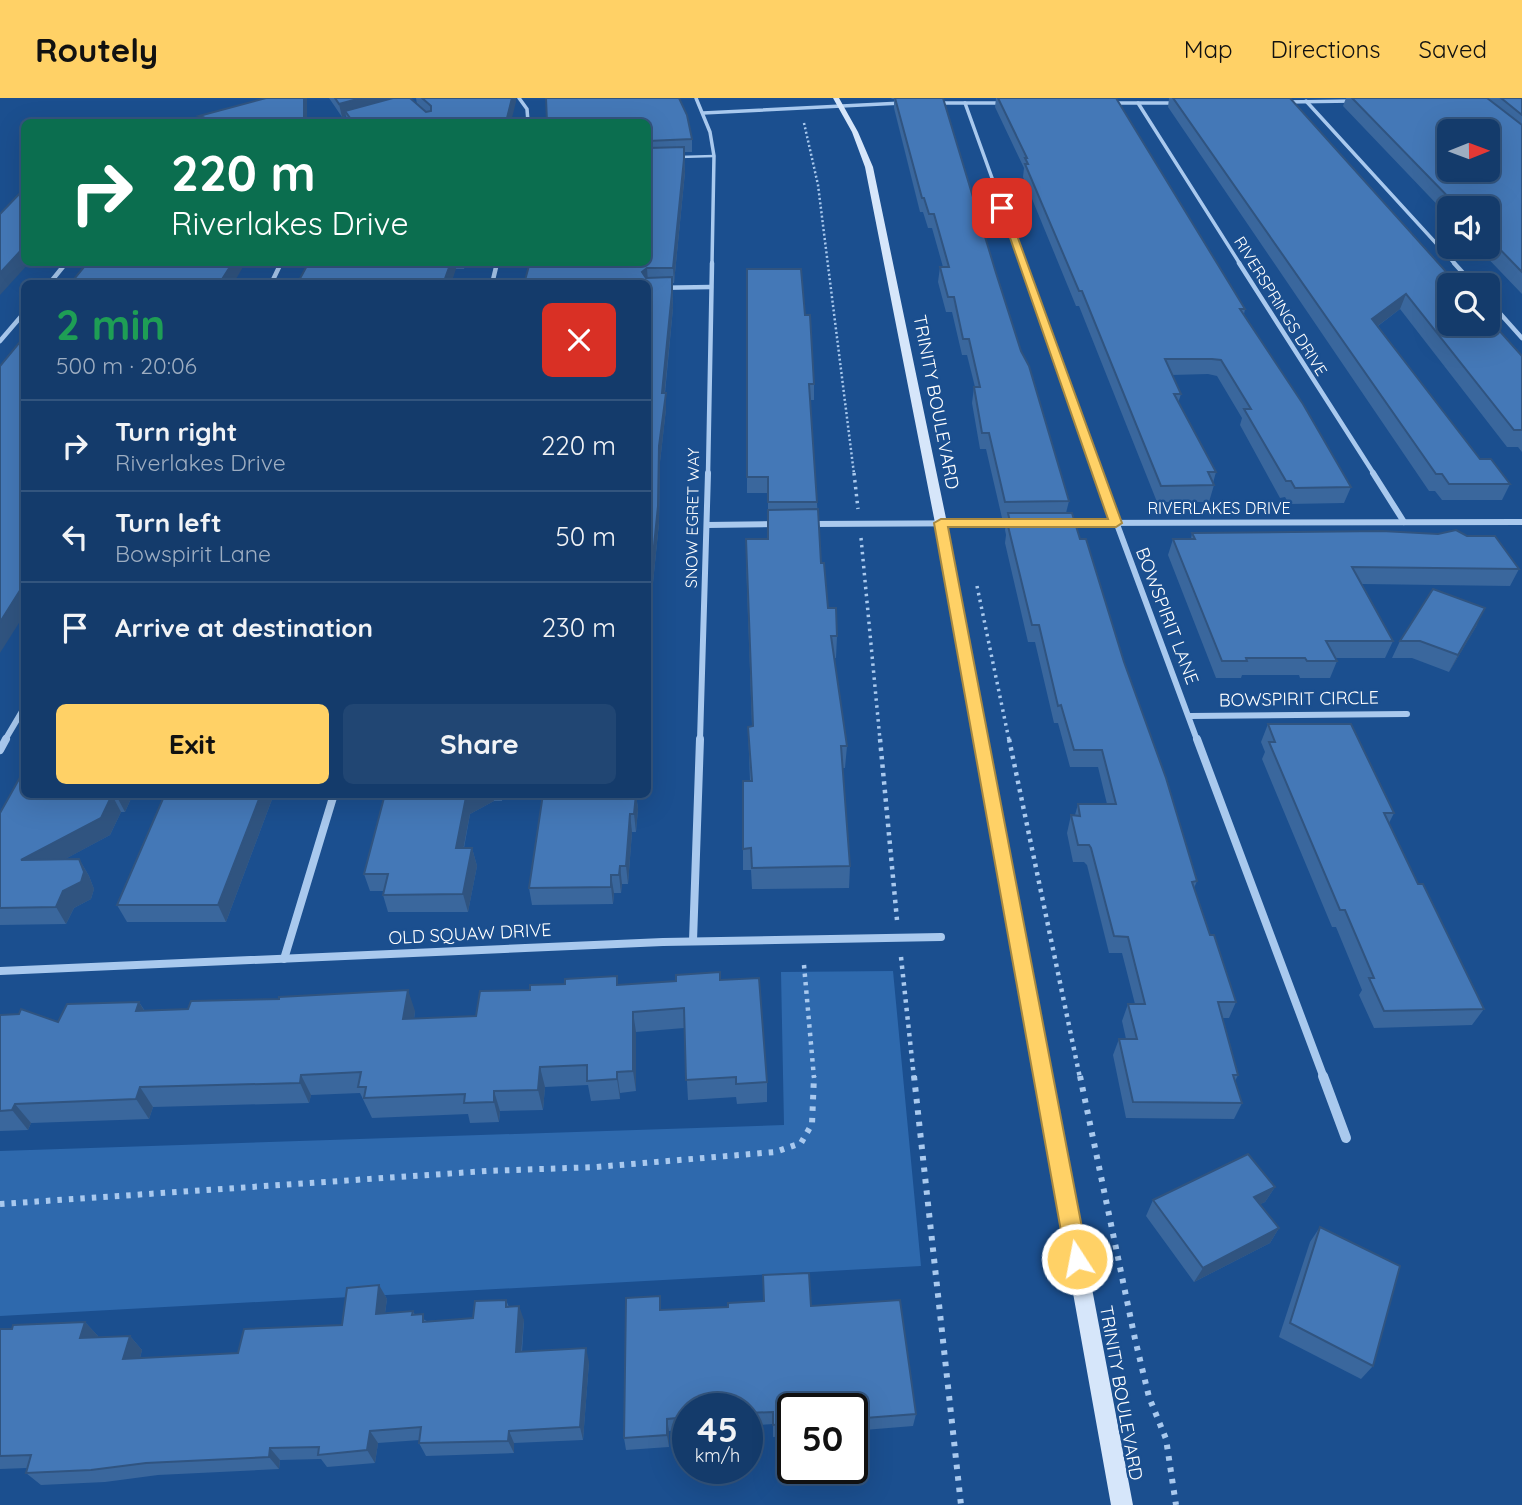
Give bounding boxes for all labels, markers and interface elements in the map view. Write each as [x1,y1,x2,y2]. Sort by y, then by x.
text: Routely [35,29,158,70]
text: Map [1184,34,1233,64]
text: Directions [1271,34,1381,64]
text: Saved [1419,34,1487,64]
north arrow [1437,119,1500,182]
map controls [1437,119,1500,336]
text: 220 m [171,142,316,203]
icon: right [56,147,147,238]
pin [972,178,1032,238]
icon: arrive [983,189,1021,227]
button: sound [1437,196,1500,259]
text: Riverlakes Drive [171,203,408,243]
street label: RIVERSPRINGS DRIVE [1230,233,1332,379]
button: search [1437,273,1500,336]
text: 2 min [56,298,165,351]
button: close [542,303,616,377]
street label: TRINITY BOULEVARD [908,313,965,491]
text: 500 m · 20:06 [56,351,197,380]
text: Turn right [115,415,237,448]
icon: right [56,427,94,465]
text: 220 m [541,429,616,462]
text: Riverlakes Drive [115,448,286,477]
street label: SNOW EGRET WAY [681,448,703,588]
street label: RIVERLAKES DRIVE [1147,498,1291,518]
text: Turn left [115,506,222,539]
icon: left [56,518,94,556]
text: 50 m [556,520,616,553]
text: Bowspirit Lane [115,539,271,568]
street label: BOWSPIRIT LANE [1131,544,1204,688]
icon: arrive [56,609,94,647]
text: Arrive at destination [115,611,373,644]
text: 230 m [542,611,616,644]
street label: BOWSPIRIT CIRCLE [1219,686,1379,711]
button: Exit [56,704,329,784]
button: Share [343,704,616,784]
street label: OLD SQUAW DRIVE [388,918,552,949]
position arrow [1040,1222,1114,1296]
street label: TRINITY BOULEVARD [1095,1304,1148,1482]
speed limit sign: 50 [777,1393,868,1484]
text: 45 [697,1407,738,1451]
text: km/h [695,1444,740,1467]

